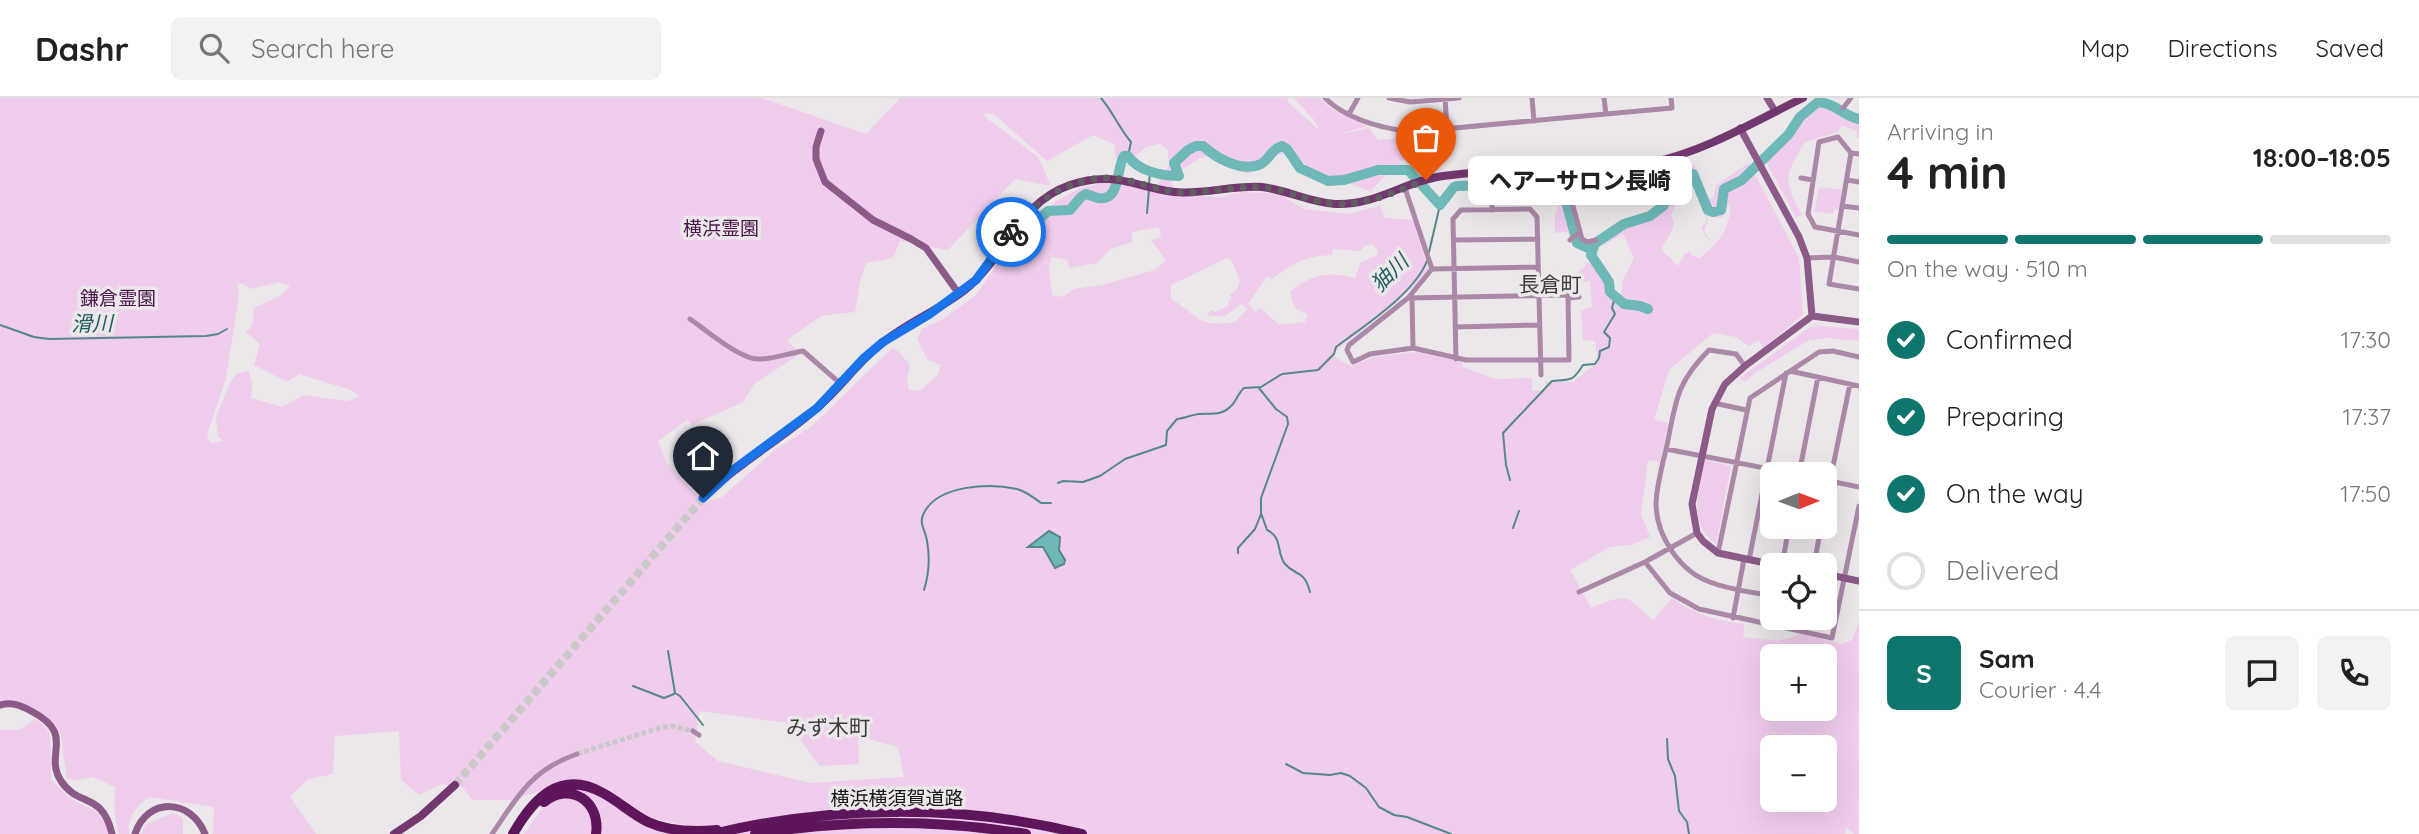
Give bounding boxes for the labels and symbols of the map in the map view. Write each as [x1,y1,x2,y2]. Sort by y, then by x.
pin [1396,108,1456,180]
callout: ヘアーサロン長崎 [1468,155,1692,204]
courier [976,197,1046,267]
park label: 横浜霊園 [683,216,759,240]
water label: 㹨川 [1365,247,1415,296]
district label: 長倉町 [1519,271,1582,297]
park label: 鎌倉霊園 [80,286,156,310]
water label: 滑川 [71,310,115,336]
pin [673,426,733,498]
north arrow [1760,462,1838,539]
district label: みず木町 [786,714,870,740]
street label: 横浜横須賀道路 [830,786,964,810]

